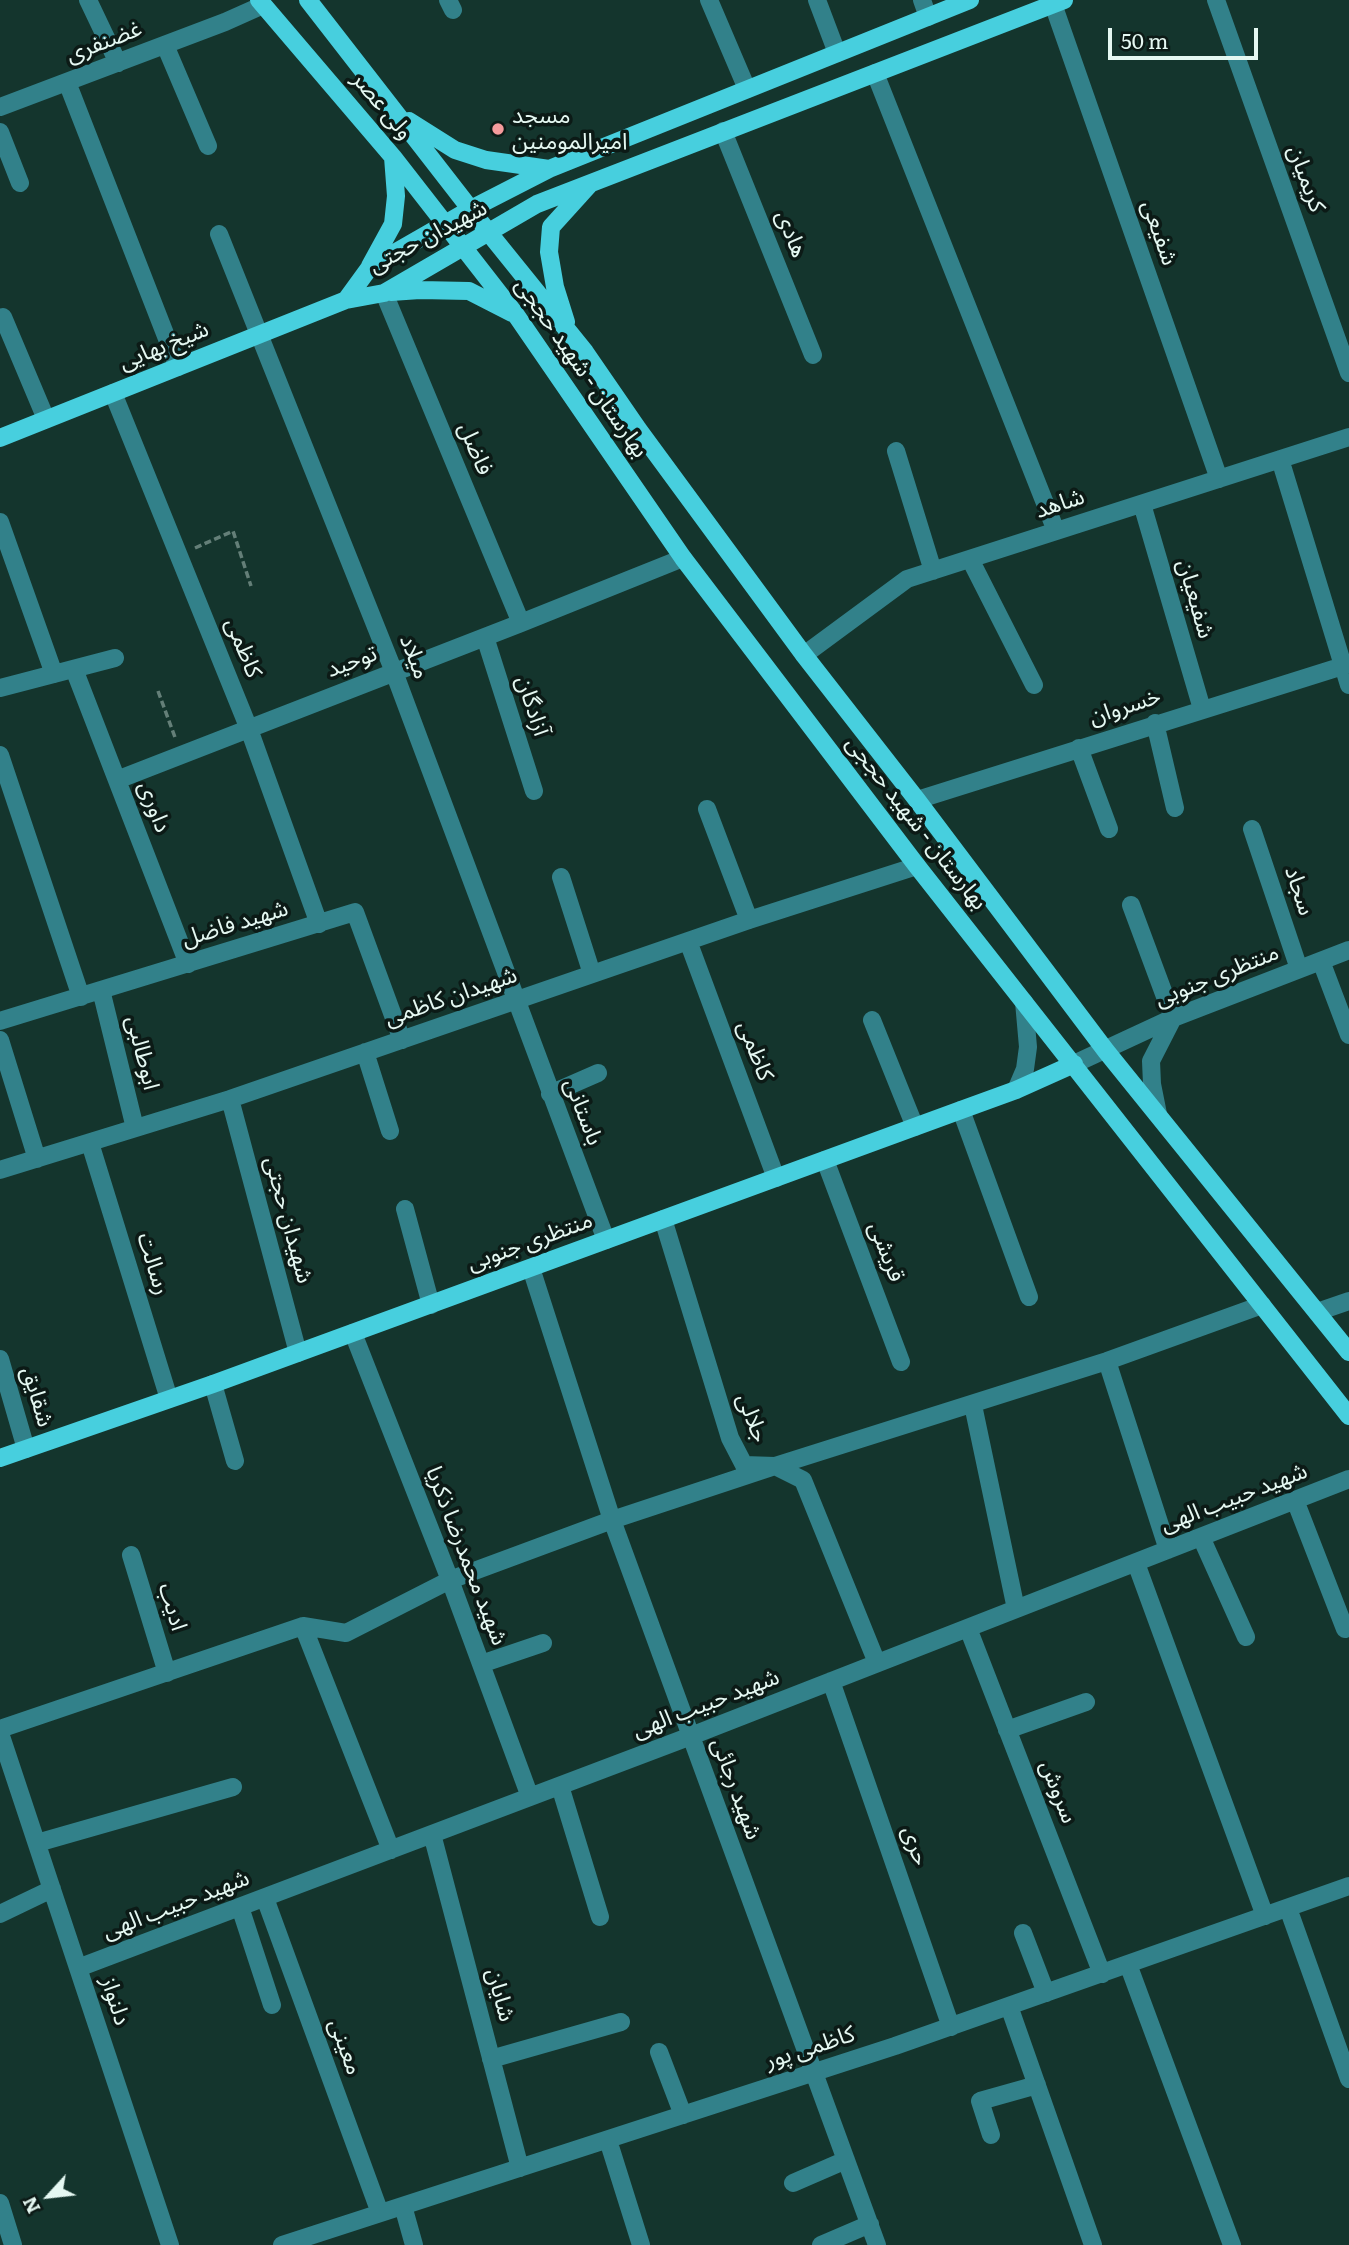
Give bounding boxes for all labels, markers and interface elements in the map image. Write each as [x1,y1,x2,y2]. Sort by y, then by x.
scale bar [1111,14,1262,58]
street label: غضنفری [62,15,146,69]
text: 50 m [1121,24,1168,55]
street label: ولی عصر [346,66,418,146]
place label: مسجد امیرالمومنین [512,102,628,156]
marker: مسجد امیرالمومنین [490,121,506,137]
street label: کریمیان [1281,142,1331,216]
street label: شهیدان حجتی [364,194,492,280]
street label: شفیعی [1135,197,1183,269]
street label: هادی [769,206,813,262]
street label: بهارستان - شهید حججی [508,273,654,463]
street label: شیخ بهایی [115,316,213,376]
street label: فاضل [452,419,498,479]
street label: شاهد [1032,483,1088,525]
street label: شفیعیان [1171,556,1219,642]
street label: کاظمی [219,614,267,682]
street label: میلاد [393,631,435,683]
street label: توحید [323,640,381,684]
street label: آزادگان [509,672,555,740]
street label: خسروان [1086,682,1164,732]
street label: بهارستان - شهید حججی [839,730,993,916]
street label: داوری [132,777,176,837]
street label: سجاد [1278,863,1320,919]
street label: شهید فاضل [179,895,291,953]
street label: منتظری جنوبی [1151,939,1283,1013]
street label: شهیدان کاظمی [381,961,521,1033]
street label: ابوطالبی [119,1013,165,1093]
street label: کاظمی [731,1017,779,1085]
street label: باستانی [558,1075,608,1149]
street label: شهیدان حجتی [258,1154,318,1286]
street label: منتظری جنوبی [464,1207,596,1277]
street label: قریشی [862,1218,910,1286]
street label: رسالت [131,1230,175,1298]
street label: شقایق [15,1364,59,1430]
street label: جلالی [730,1390,774,1446]
street label: شهید حبیب الهی [1157,1457,1311,1539]
street label: شهید محمدرضا ذکریا [419,1463,513,1649]
street label: ادیب [152,1580,192,1634]
street label: شهید حبیب الهی [629,1663,783,1745]
street label: شهید رجائی [705,1734,767,1844]
street label: سروش [1033,1757,1083,1827]
street label: حری [895,1823,935,1869]
street label: شهید حبیب الهی [99,1864,253,1946]
street label: شایان [480,1965,520,2025]
street label: دلنواز [94,1973,136,2029]
street label: معینی [322,2015,368,2079]
street label: کاظمی پور [762,2021,858,2075]
north arrow [14,2161,84,2231]
text: N [14,2192,46,2219]

